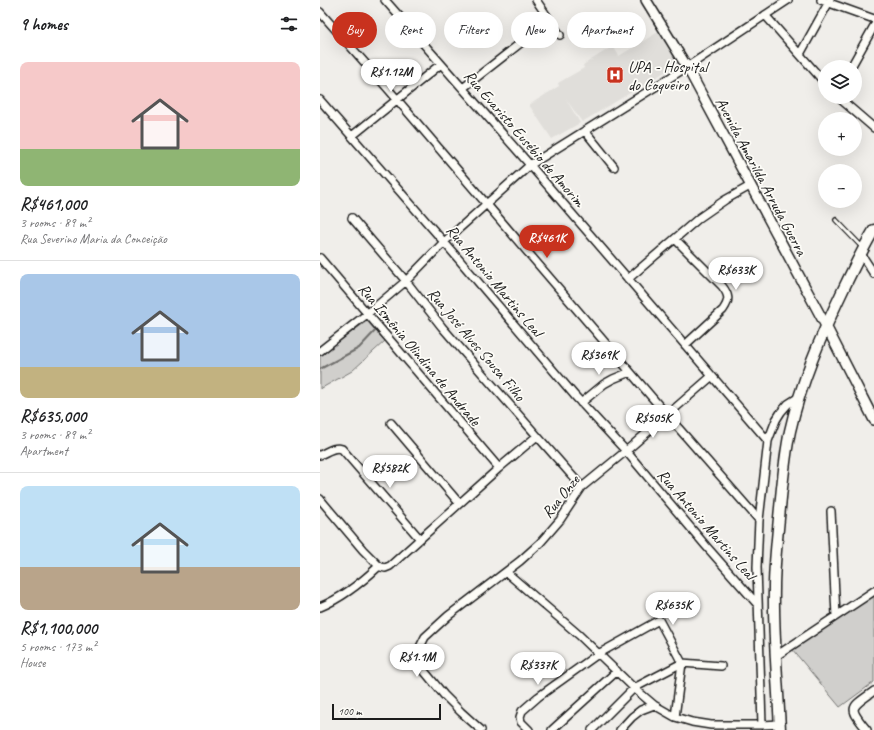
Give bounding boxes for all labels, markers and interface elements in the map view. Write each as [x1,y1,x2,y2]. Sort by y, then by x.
chip: Buy [332,12,377,48]
chip: Rent [385,12,436,48]
chip: Filters [444,12,503,48]
chip: New [511,12,559,48]
chip: Apartment [567,12,646,48]
icon: filters [278,13,300,35]
text: 9 homes [20,14,68,35]
place label: UPA - Hospital do Coqueiro [628,57,710,95]
pin: R$1.12M [354,59,428,93]
map controls [818,60,862,208]
button: layers [818,60,862,104]
text: R$1.12M [370,64,412,80]
hospital icon: UPA - Hospital do Coqueiro [605,65,625,85]
street label: Rua Evaristo Eusébio de Amorim [459,66,590,212]
icon: home [124,88,196,160]
street label: Avenida Amarilda Arruda Guerra [711,94,812,260]
button: + [818,112,862,156]
button: − [818,164,862,208]
text: R$461,000 [20,194,87,215]
text: 3 rooms · 89 m² [20,215,90,231]
street label: Rua Antonio Martins Leal [442,221,549,343]
pin: R$461K [514,225,580,259]
text: R$461K [528,230,566,246]
text: Rua Severino Maria da Conceição [20,231,167,247]
pin: R$633K [703,257,769,291]
text: R$633K [717,262,755,278]
street label: Rua Ismênia Olindina de Andrade [354,279,486,431]
street label: Rua José Alves Sousa Filho [423,284,530,406]
icon: home [124,300,196,372]
pin: R$369K [566,342,632,376]
text: R$369K [580,347,618,363]
pin: R$505K [620,405,686,439]
text: R$635,000 [20,406,86,427]
text: R$505K [635,410,671,426]
text: 3 rooms · 89 m² [20,427,90,443]
text: Apartment [20,443,68,459]
pin: R$582K [357,455,423,489]
text: R$582K [372,460,408,476]
street label: Rua Antonio Martins Leal [653,465,762,587]
street label: Rua Onze [537,470,585,522]
icon: home [124,512,196,584]
pin: R$635K [640,592,706,626]
text: R$635K [654,597,692,613]
text: R$1,100,000 [20,618,97,639]
text: 5 rooms · 173 m² [20,639,96,655]
pin: R$1.1M [384,644,450,678]
text: R$1.1M [399,649,435,665]
pin: R$337K [505,652,571,686]
text: House [20,655,45,671]
text: R$337K [519,657,557,673]
scale bar [332,702,441,721]
text: 100 m [338,704,362,718]

